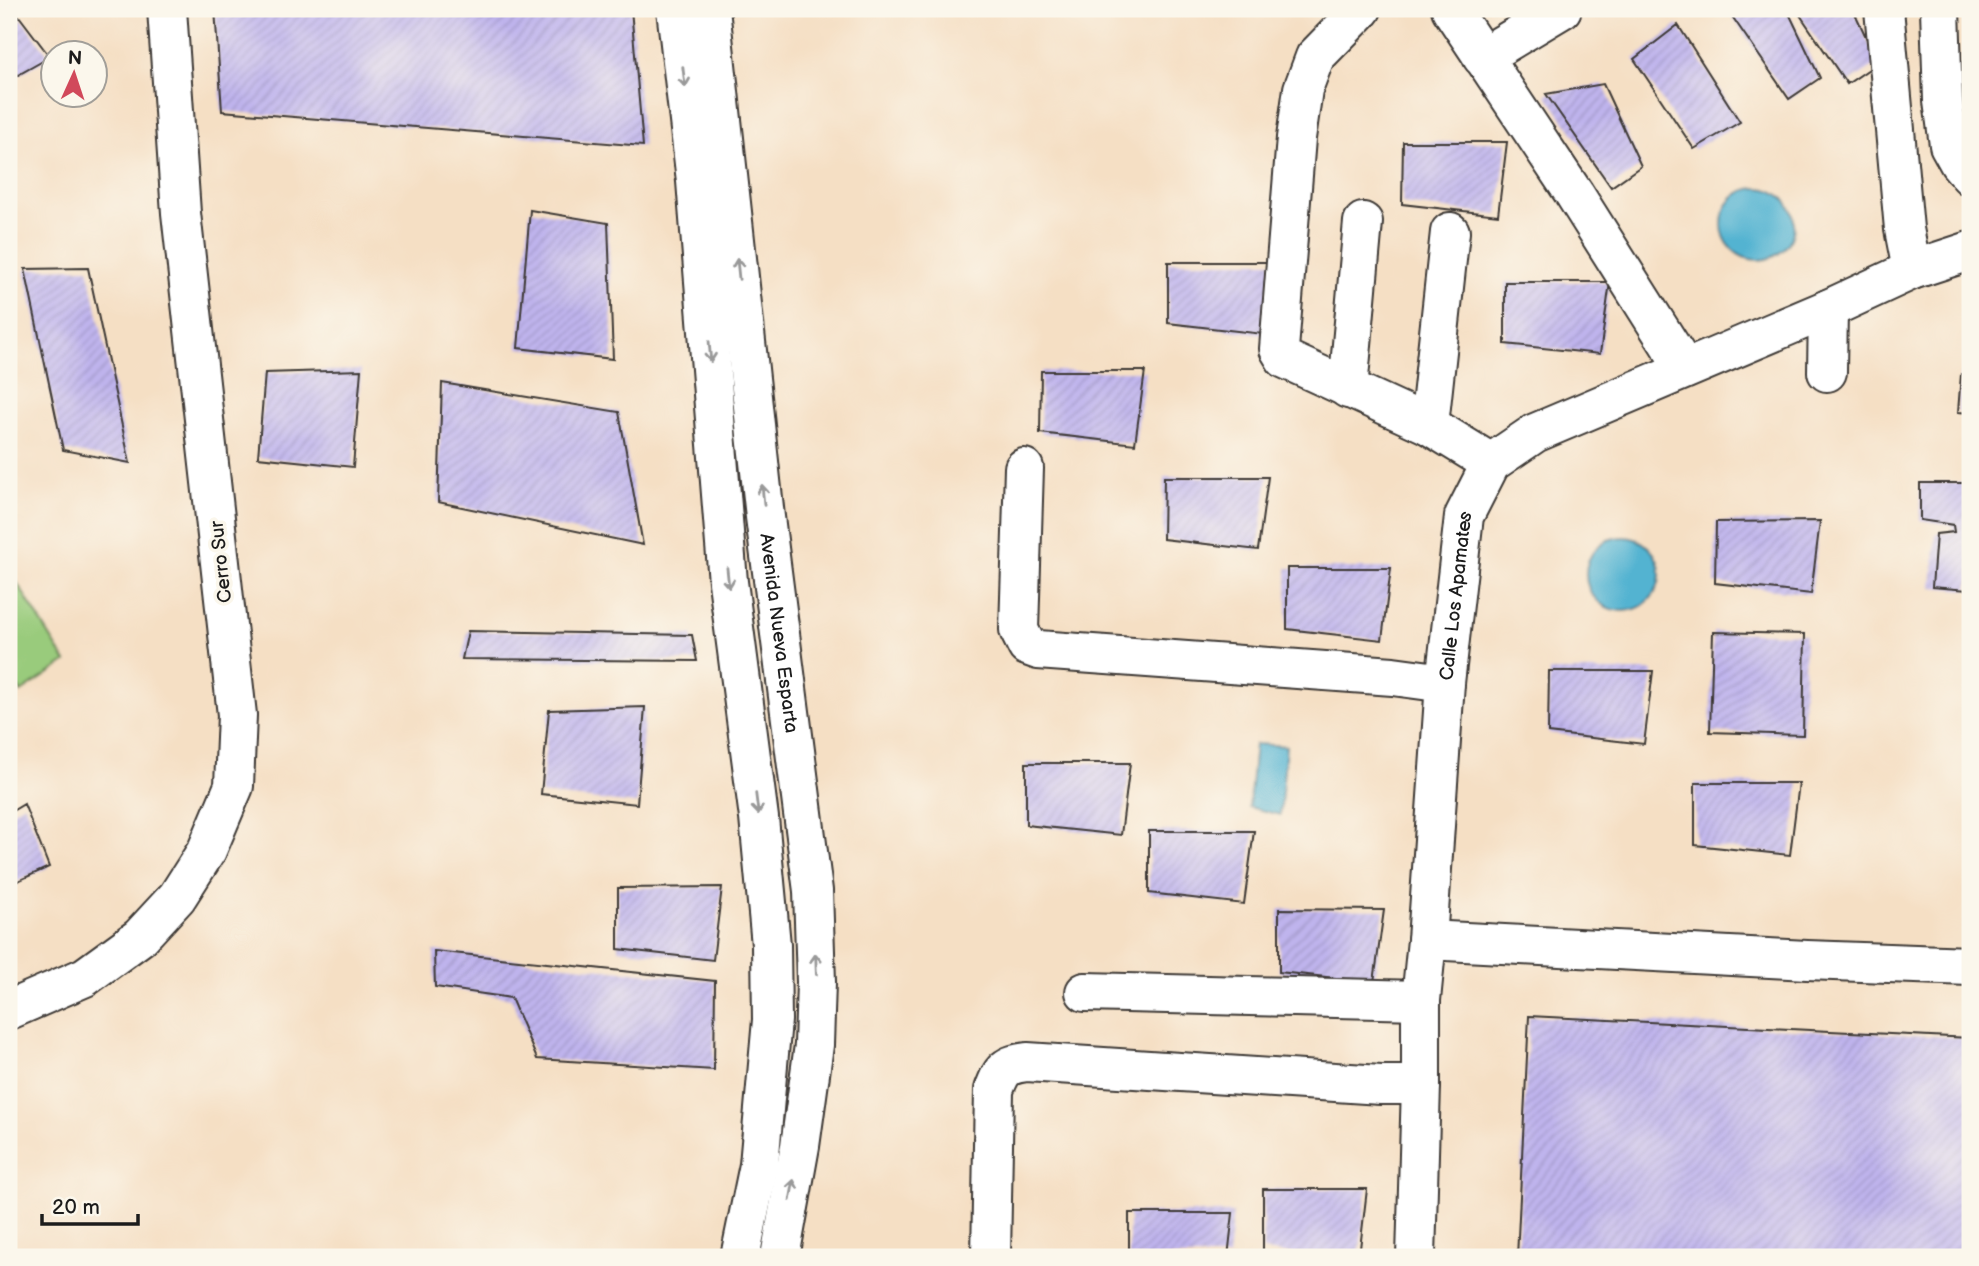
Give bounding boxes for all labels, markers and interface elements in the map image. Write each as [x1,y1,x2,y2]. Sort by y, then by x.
north arrow [38,38,108,108]
text: N [67,47,83,70]
one-way arrow [677,65,690,87]
one-way arrow [731,258,744,281]
one-way arrow [704,340,717,363]
one-way arrow [756,484,769,507]
street label: Calle Los Apamates [1435,507,1478,682]
street label: Cerro Sur [206,518,237,604]
street label: Avenida Nueva Esparta [754,532,803,734]
one-way arrow [722,567,735,589]
one-way arrow [751,792,764,815]
one-way arrow [809,953,822,976]
one-way arrow [786,1179,799,1202]
scale bar [42,1182,138,1226]
text: 20 m [52,1195,100,1220]

